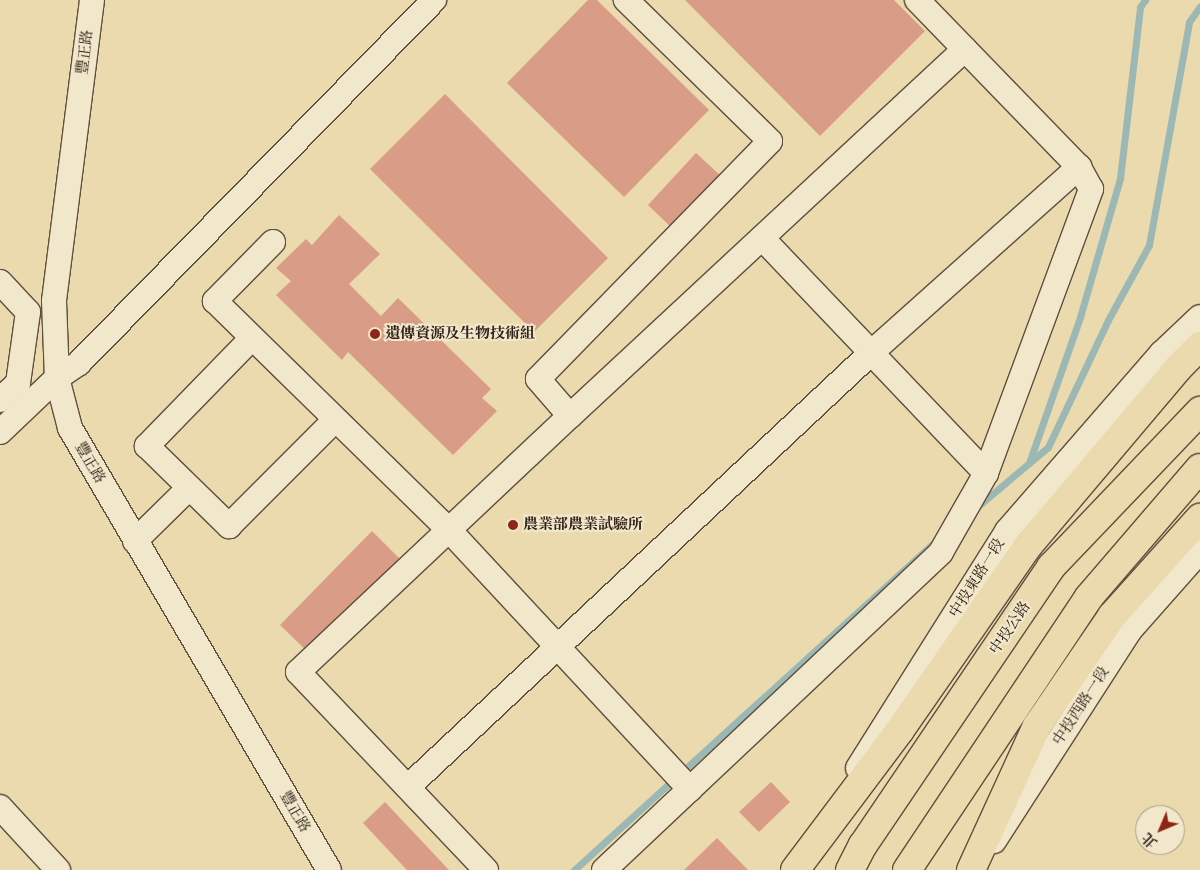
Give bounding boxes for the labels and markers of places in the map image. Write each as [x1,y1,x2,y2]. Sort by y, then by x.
place label: 遺傳資源及生物技術組 [385,325,535,343]
marker: 遺傳資源及生物技術組 [369,328,381,340]
place label: 農業部農業試驗所 [523,516,643,534]
marker: 農業部農業試驗所 [507,519,519,531]

